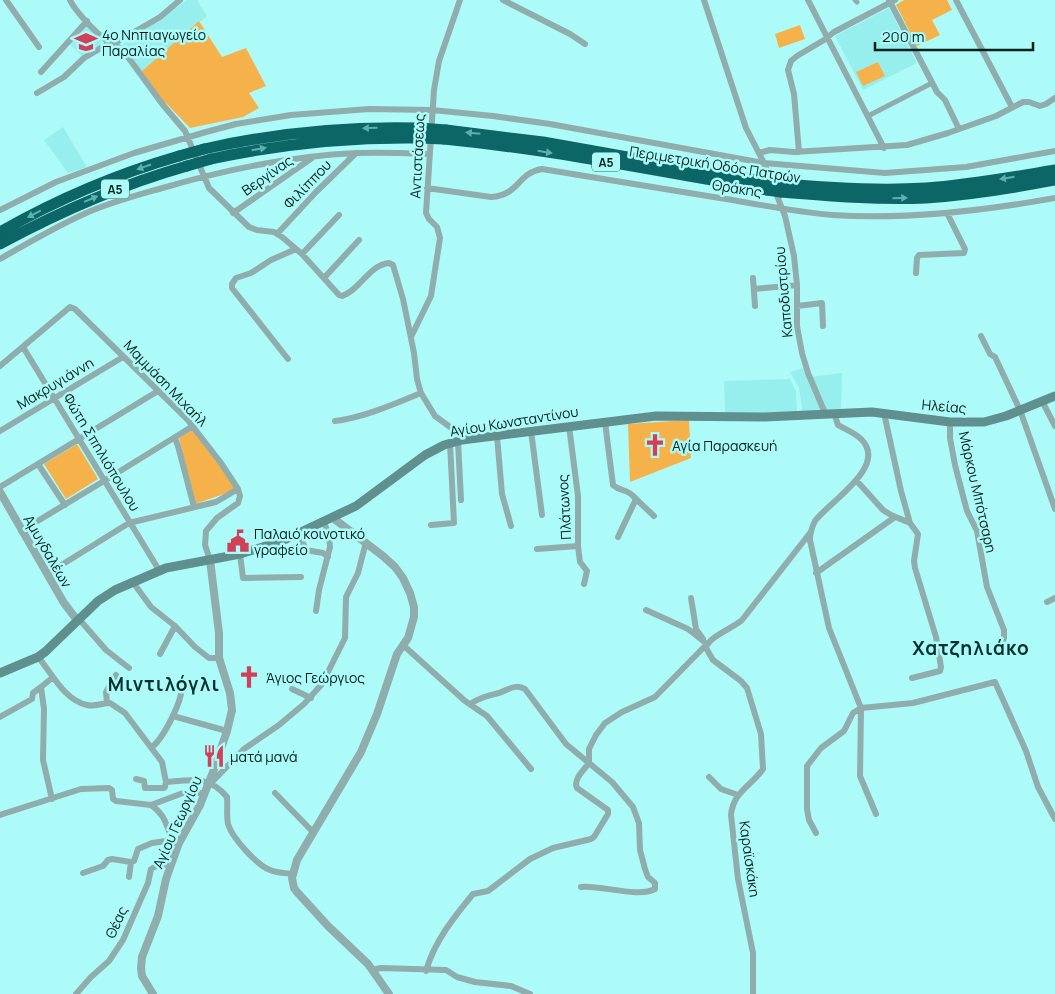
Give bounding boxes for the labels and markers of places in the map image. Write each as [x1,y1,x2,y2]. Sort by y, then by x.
place label: 4o Νηπιαγωγείο Παραλίας [102,25,206,60]
school or university icon: 4o Νηπιαγωγείο Παραλίας [73,29,99,55]
church icon: Αγία Παρασκευή [642,432,668,458]
place label: Αγία Παρασκευή [672,436,777,455]
place label: Παλαιό κοινοτικό γραφείο [254,524,365,559]
public building icon: Παλαιό κοινοτικό γραφείο [225,528,251,554]
church icon: Άγιος Γεώργιος [236,664,262,690]
place label: Άγιος Γεώργιος [266,668,365,687]
restaurant icon: ματά μανά [201,743,227,769]
place label: ματά μανά [230,747,298,766]

